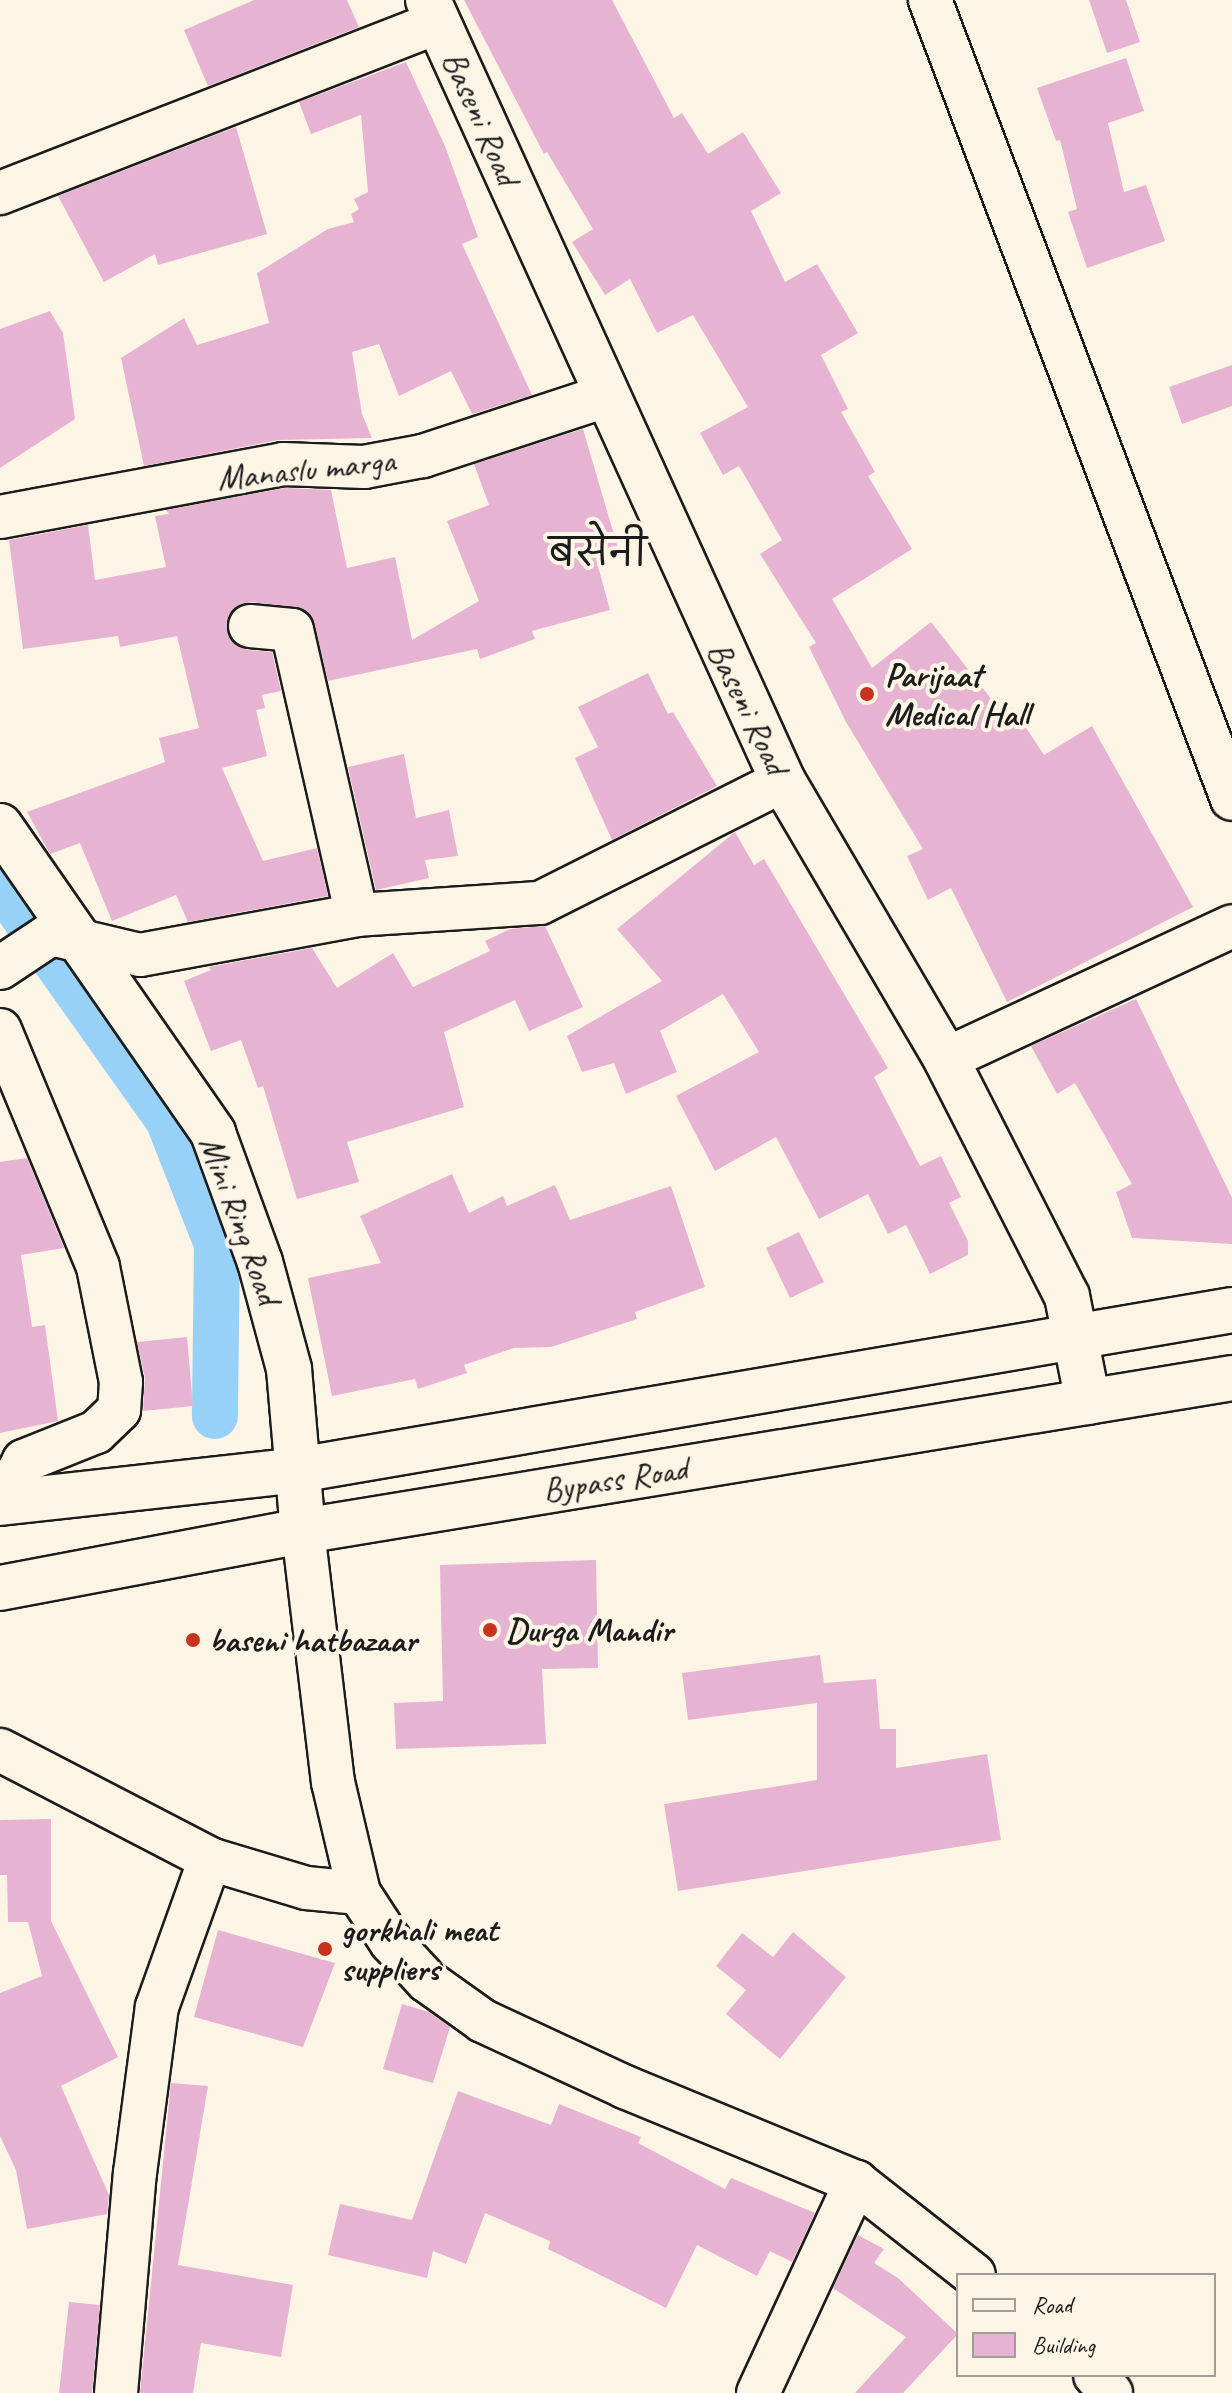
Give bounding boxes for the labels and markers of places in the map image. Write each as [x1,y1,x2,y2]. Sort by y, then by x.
place label: Parijaat Medical Hall [885,654,1029,734]
marker: Parijaat Medical Hall [856,683,878,705]
place label: Durga Mandir [506,1610,673,1650]
place label: baseni hatbazaar [209,1620,417,1660]
marker: Durga Mandir [481,1621,499,1639]
marker: baseni hatbazaar [184,1631,202,1649]
place label: gorkhali meat suppliers [341,1909,498,1988]
marker: gorkhali meat suppliers [316,1940,334,1958]

